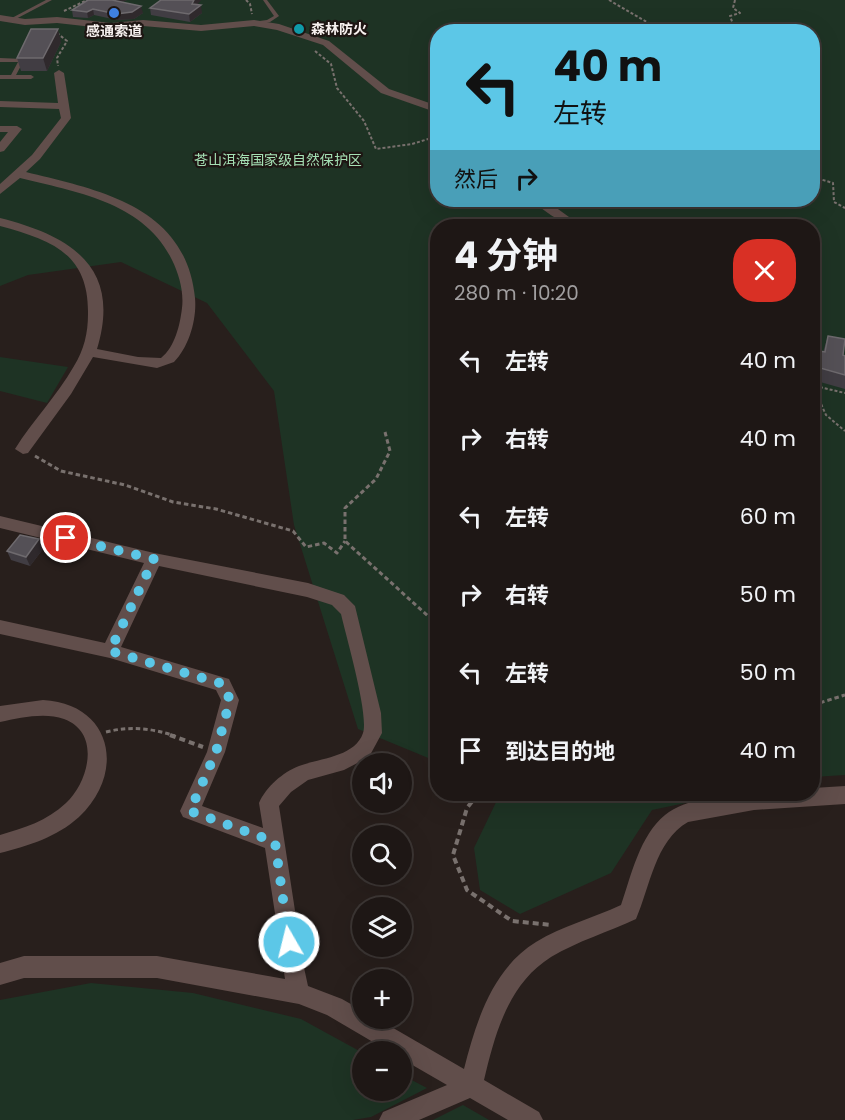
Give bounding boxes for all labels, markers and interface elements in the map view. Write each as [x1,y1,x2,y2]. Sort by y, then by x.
marker: 感通索道 [107,6,121,20]
place label: 森林防火 [311,19,367,39]
place label: 感通索道 [86,21,142,41]
marker: 森林防火 [292,22,306,36]
text: 40 m [553,37,662,96]
icon: left [454,48,532,126]
text: 左转 [553,95,607,132]
park label: 苍山洱海国家级自然保护区 [194,150,362,170]
icon: right [510,162,543,195]
text: 然后 [454,164,498,195]
text: 4 分钟 [454,230,558,281]
button: close [733,239,796,302]
text: 280 m · 10:20 [454,279,579,307]
icon: left [454,344,487,377]
text: 40 m [740,345,796,376]
text: 左转 [505,346,549,377]
icon: right [454,422,487,455]
text: 40 m [740,423,796,454]
text: 右转 [505,424,549,455]
icon: left [454,500,487,533]
text: 60 m [740,501,796,532]
text: 左转 [505,502,549,533]
pin [40,512,91,563]
icon: arrive [49,521,82,554]
icon: right [454,578,487,611]
text: 50 m [740,579,796,610]
text: 右转 [505,580,549,611]
icon: left [454,656,487,689]
text: 50 m [740,657,796,688]
text: 左转 [505,658,549,689]
icon: arrive [454,734,487,767]
text: 40 m [740,735,796,766]
text: 到达目的地 [505,736,615,767]
map controls [352,753,412,1101]
button: sound [352,753,412,813]
button: search [352,825,412,885]
button: layers [352,897,412,957]
position arrow [257,910,321,974]
button: + [352,969,412,1029]
button: − [352,1041,412,1101]

